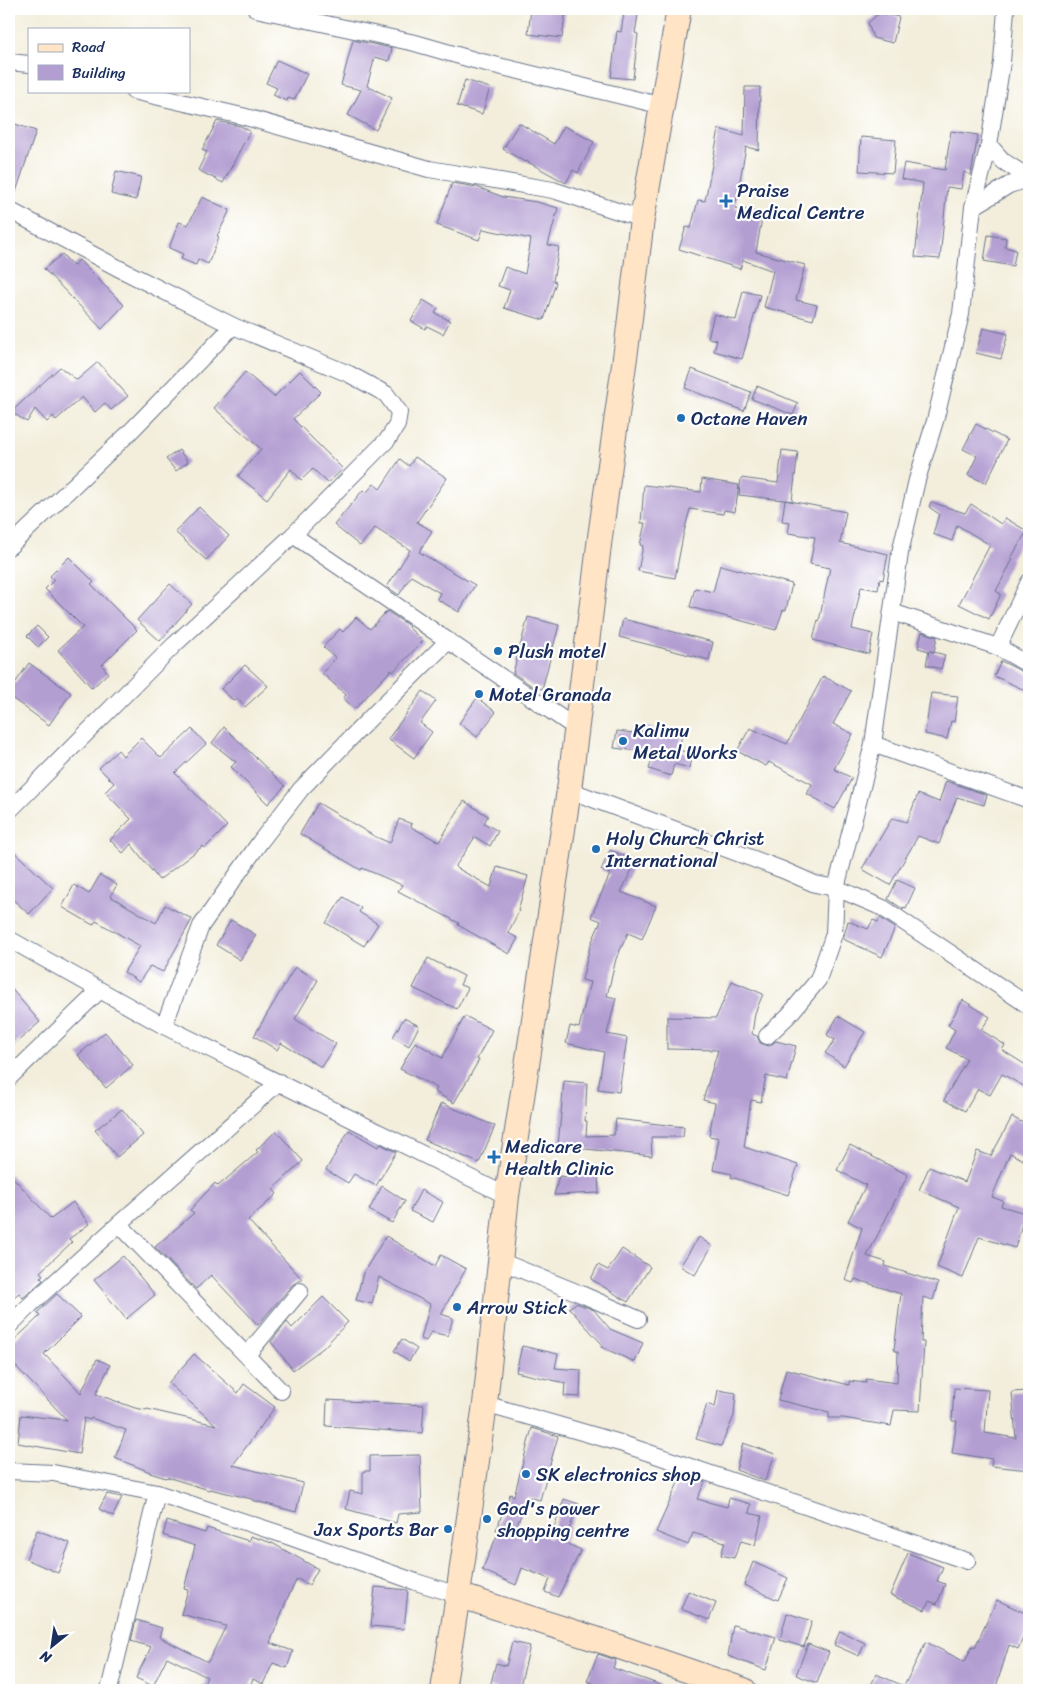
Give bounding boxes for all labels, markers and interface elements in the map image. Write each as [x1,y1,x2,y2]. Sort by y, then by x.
legend [28,28,190,92]
text: Road [72,34,105,60]
text: Building [72,60,126,86]
place label: Praise Medical Centre [737,174,865,229]
marker: Praise Medical Centre [719,194,733,208]
place label: Octane Haven [691,402,808,435]
marker: Octane Haven [675,412,687,424]
place label: Plush motel [508,635,606,668]
marker: Plush motel [492,645,504,657]
place label: Motel Granada [489,678,612,711]
marker: Motel Granada [473,688,485,700]
place label: Kalimu Metal Works [633,714,738,769]
marker: Kalimu Metal Works [617,735,629,747]
place label: Holy Church Christ International [605,822,764,877]
marker: Holy Church Christ International [590,843,602,855]
place label: Medicare Health Clinic [505,1130,614,1185]
marker: Medicare Health Clinic [487,1150,501,1164]
place label: Arrow Stick [466,1291,568,1324]
marker: Arrow Stick [451,1301,463,1313]
place label: SK electronics shop [536,1458,701,1491]
marker: SK electronics shop [520,1468,532,1480]
place label: God's power shopping centre [496,1492,630,1547]
place label: Jax Sports Bar [313,1513,439,1546]
marker: God's power shopping centre [481,1513,493,1525]
marker: Jax Sports Bar [442,1523,454,1535]
north arrow [28,1622,78,1672]
text: N [35,1643,57,1671]

